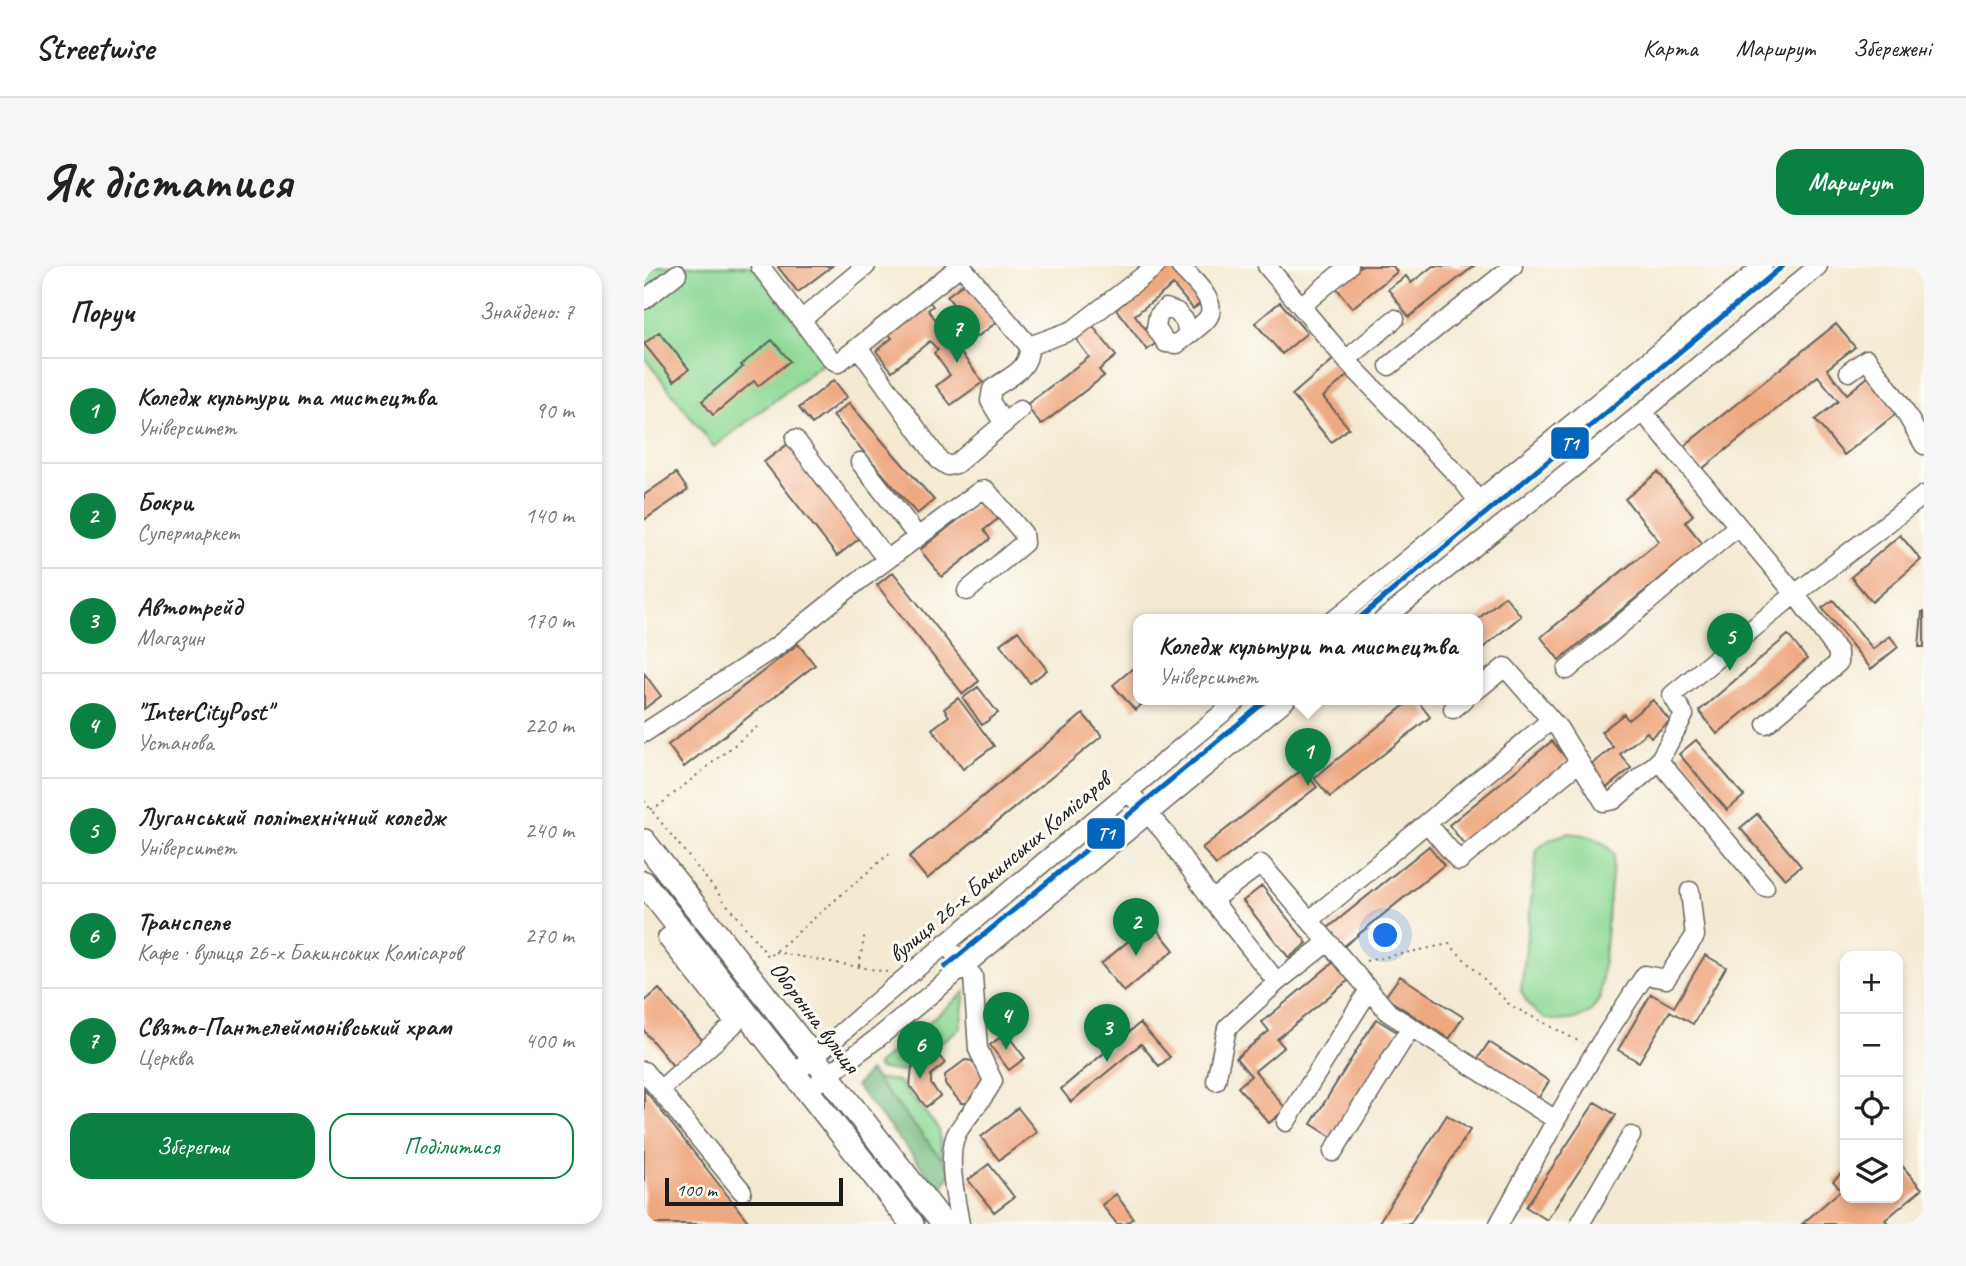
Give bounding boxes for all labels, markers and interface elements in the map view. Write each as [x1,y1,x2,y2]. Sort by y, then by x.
text: Streetwise [35,27,154,69]
text: Карта [1643,33,1698,63]
text: Маршрут [1736,33,1815,63]
text: Збережені [1853,33,1931,63]
button: Маршрут [1776,149,1924,215]
text: Як дістатися [42,151,292,213]
text: Поруч [70,293,134,331]
text: Знайдено: 7 [479,297,574,326]
pin: 7 [934,305,980,363]
text: Коледж культури та мистецтва [137,380,436,413]
text: 1 [88,396,98,425]
text: 90 m [535,396,574,425]
text: Університет [137,413,236,442]
line badge: T1 [1550,426,1590,460]
text: T1 [1561,432,1581,456]
text: Бокри [137,485,194,518]
text: 2 [88,501,98,530]
text: 140 m [525,501,574,530]
text: Супермаркет [137,518,240,547]
text: Автотрейд [137,590,242,623]
text: 3 [88,606,98,635]
text: 170 m [525,606,574,635]
pin: 5 [1707,613,1753,671]
popup [1133,614,1483,705]
text: Магазин [137,623,204,652]
text: Коледж культури та мистецтва [1159,629,1457,662]
text: Університет [1159,662,1258,691]
text: "InterCityPost" [137,695,272,728]
text: 4 [88,711,98,740]
text: 220 m [525,711,574,740]
text: Установа [137,728,213,757]
pin: 1 [1285,728,1331,786]
street label: вулиця 26-х Бакинських Комісаров [882,762,1120,969]
text: Луганський політехнічний коледж [137,800,445,833]
text: 5 [88,816,98,845]
text: 240 m [525,816,574,845]
line badge: T1 [1086,817,1126,850]
text: T1 [1097,822,1117,846]
text: Університет [137,833,236,862]
pin: 2 [1113,898,1159,956]
text: Транспеле [137,905,230,938]
your location [1368,918,1402,952]
text: 6 [88,921,98,950]
text: 270 m [525,921,574,950]
text: Кафе · вулиця 26-х Бакинських Комісаров [137,938,462,967]
map controls [1840,951,1903,1203]
button: + [1840,951,1903,1014]
street label: Оборонна вулиця [763,955,868,1080]
pin: 4 [983,992,1029,1050]
pin: 3 [1084,1004,1130,1062]
text: Свято-Пантелеймонівський храм [137,1010,451,1043]
button: − [1840,1014,1903,1077]
pin: 6 [897,1021,943,1079]
text: 7 [88,1026,98,1055]
text: 400 m [525,1026,574,1055]
text: Церква [137,1043,193,1072]
button: locate [1840,1077,1903,1140]
button: Зберегти [70,1113,315,1179]
button: Поділитися [329,1113,574,1179]
button: layers [1840,1140,1903,1203]
scale bar [665,1175,844,1207]
text: 100 m [676,1178,717,1202]

